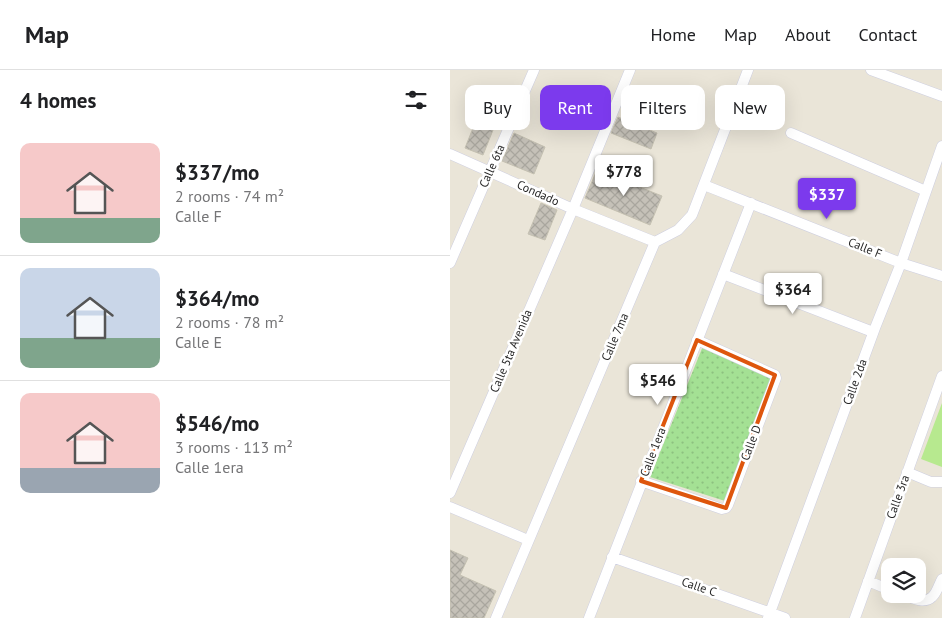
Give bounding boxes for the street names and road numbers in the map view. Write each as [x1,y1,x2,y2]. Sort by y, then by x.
street label: Calle 6ta [475,142,508,190]
street label: Condado [515,177,562,208]
street label: Calle F [846,234,884,261]
street label: Calle 5ta Avenida [486,307,535,395]
street label: Calle 7ma [598,311,631,363]
street label: Calle 2da [839,357,870,407]
street label: Calle D [737,423,764,463]
street label: Calle 1era [636,425,669,479]
street label: Calle 3ra [883,473,912,521]
street label: Calle C [680,574,719,599]

